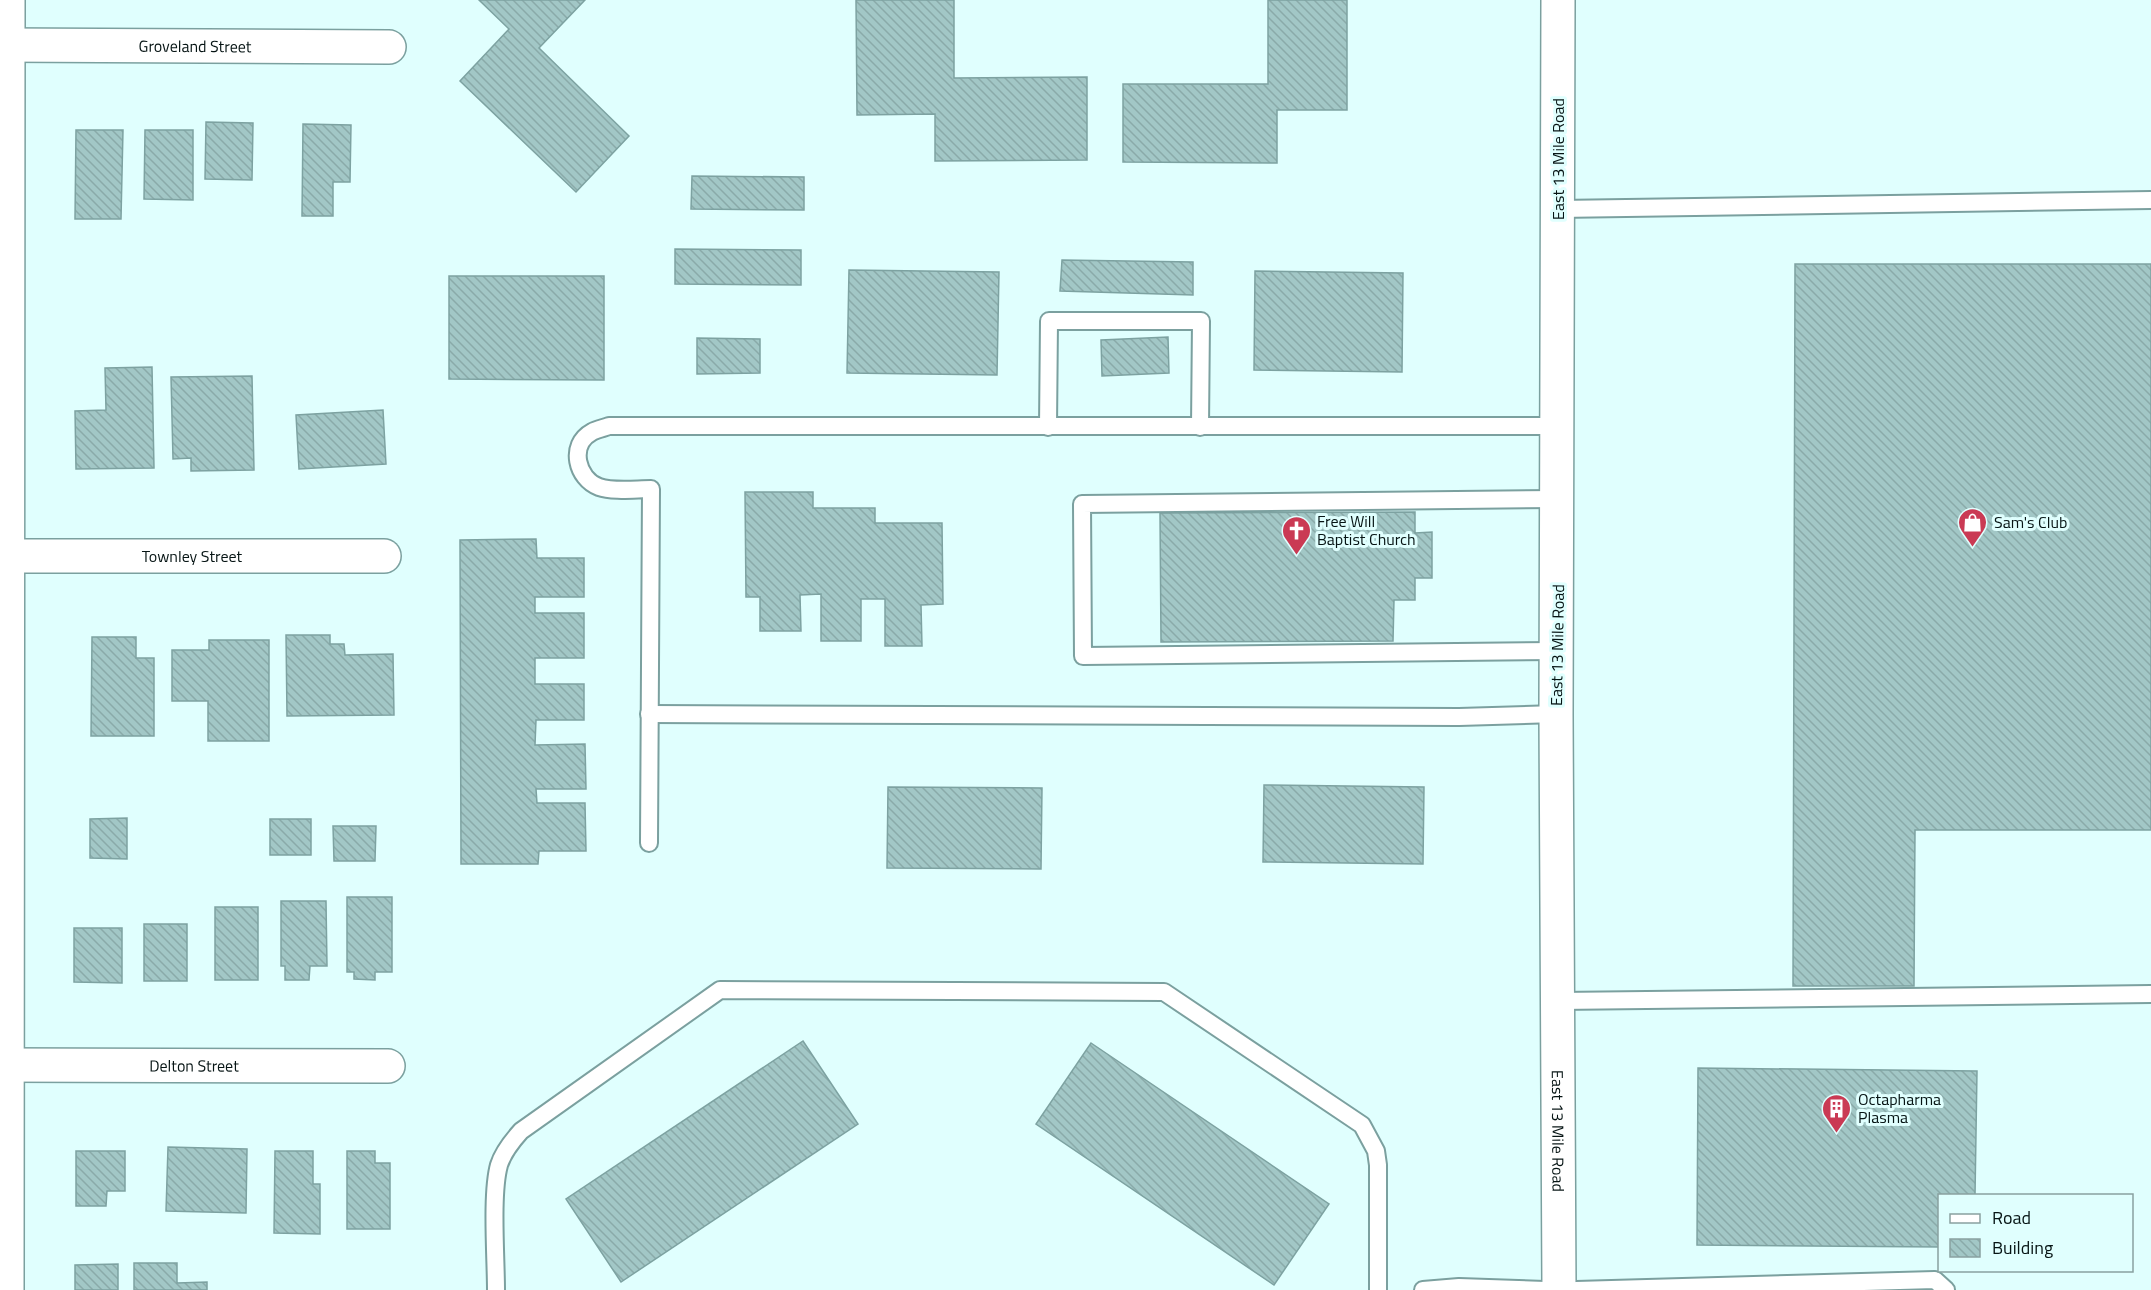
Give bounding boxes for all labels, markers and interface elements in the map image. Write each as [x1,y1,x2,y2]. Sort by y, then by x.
street label: Groveland Street [139,34,252,58]
street label: East 13 Mile Road [1546,98,1570,220]
shop icon: Sam's Club [1957,506,1989,548]
place label: Free Will Baptist Church [1317,509,1416,551]
place label: Sam's Club [1994,510,2067,534]
church icon: Free Will Baptist Church [1280,514,1312,556]
street label: Townley Street [142,544,243,568]
street label: East 13 Mile Road [1544,584,1570,706]
street label: Delton Street [149,1053,239,1078]
street label: East 13 Mile Road [1546,1070,1570,1192]
place label: Octapharma Plasma [1858,1087,1941,1129]
building icon: Octapharma Plasma [1821,1092,1853,1134]
legend [1938,1194,2133,1272]
text: Road [1992,1204,2031,1231]
text: Building [1992,1234,2053,1261]

